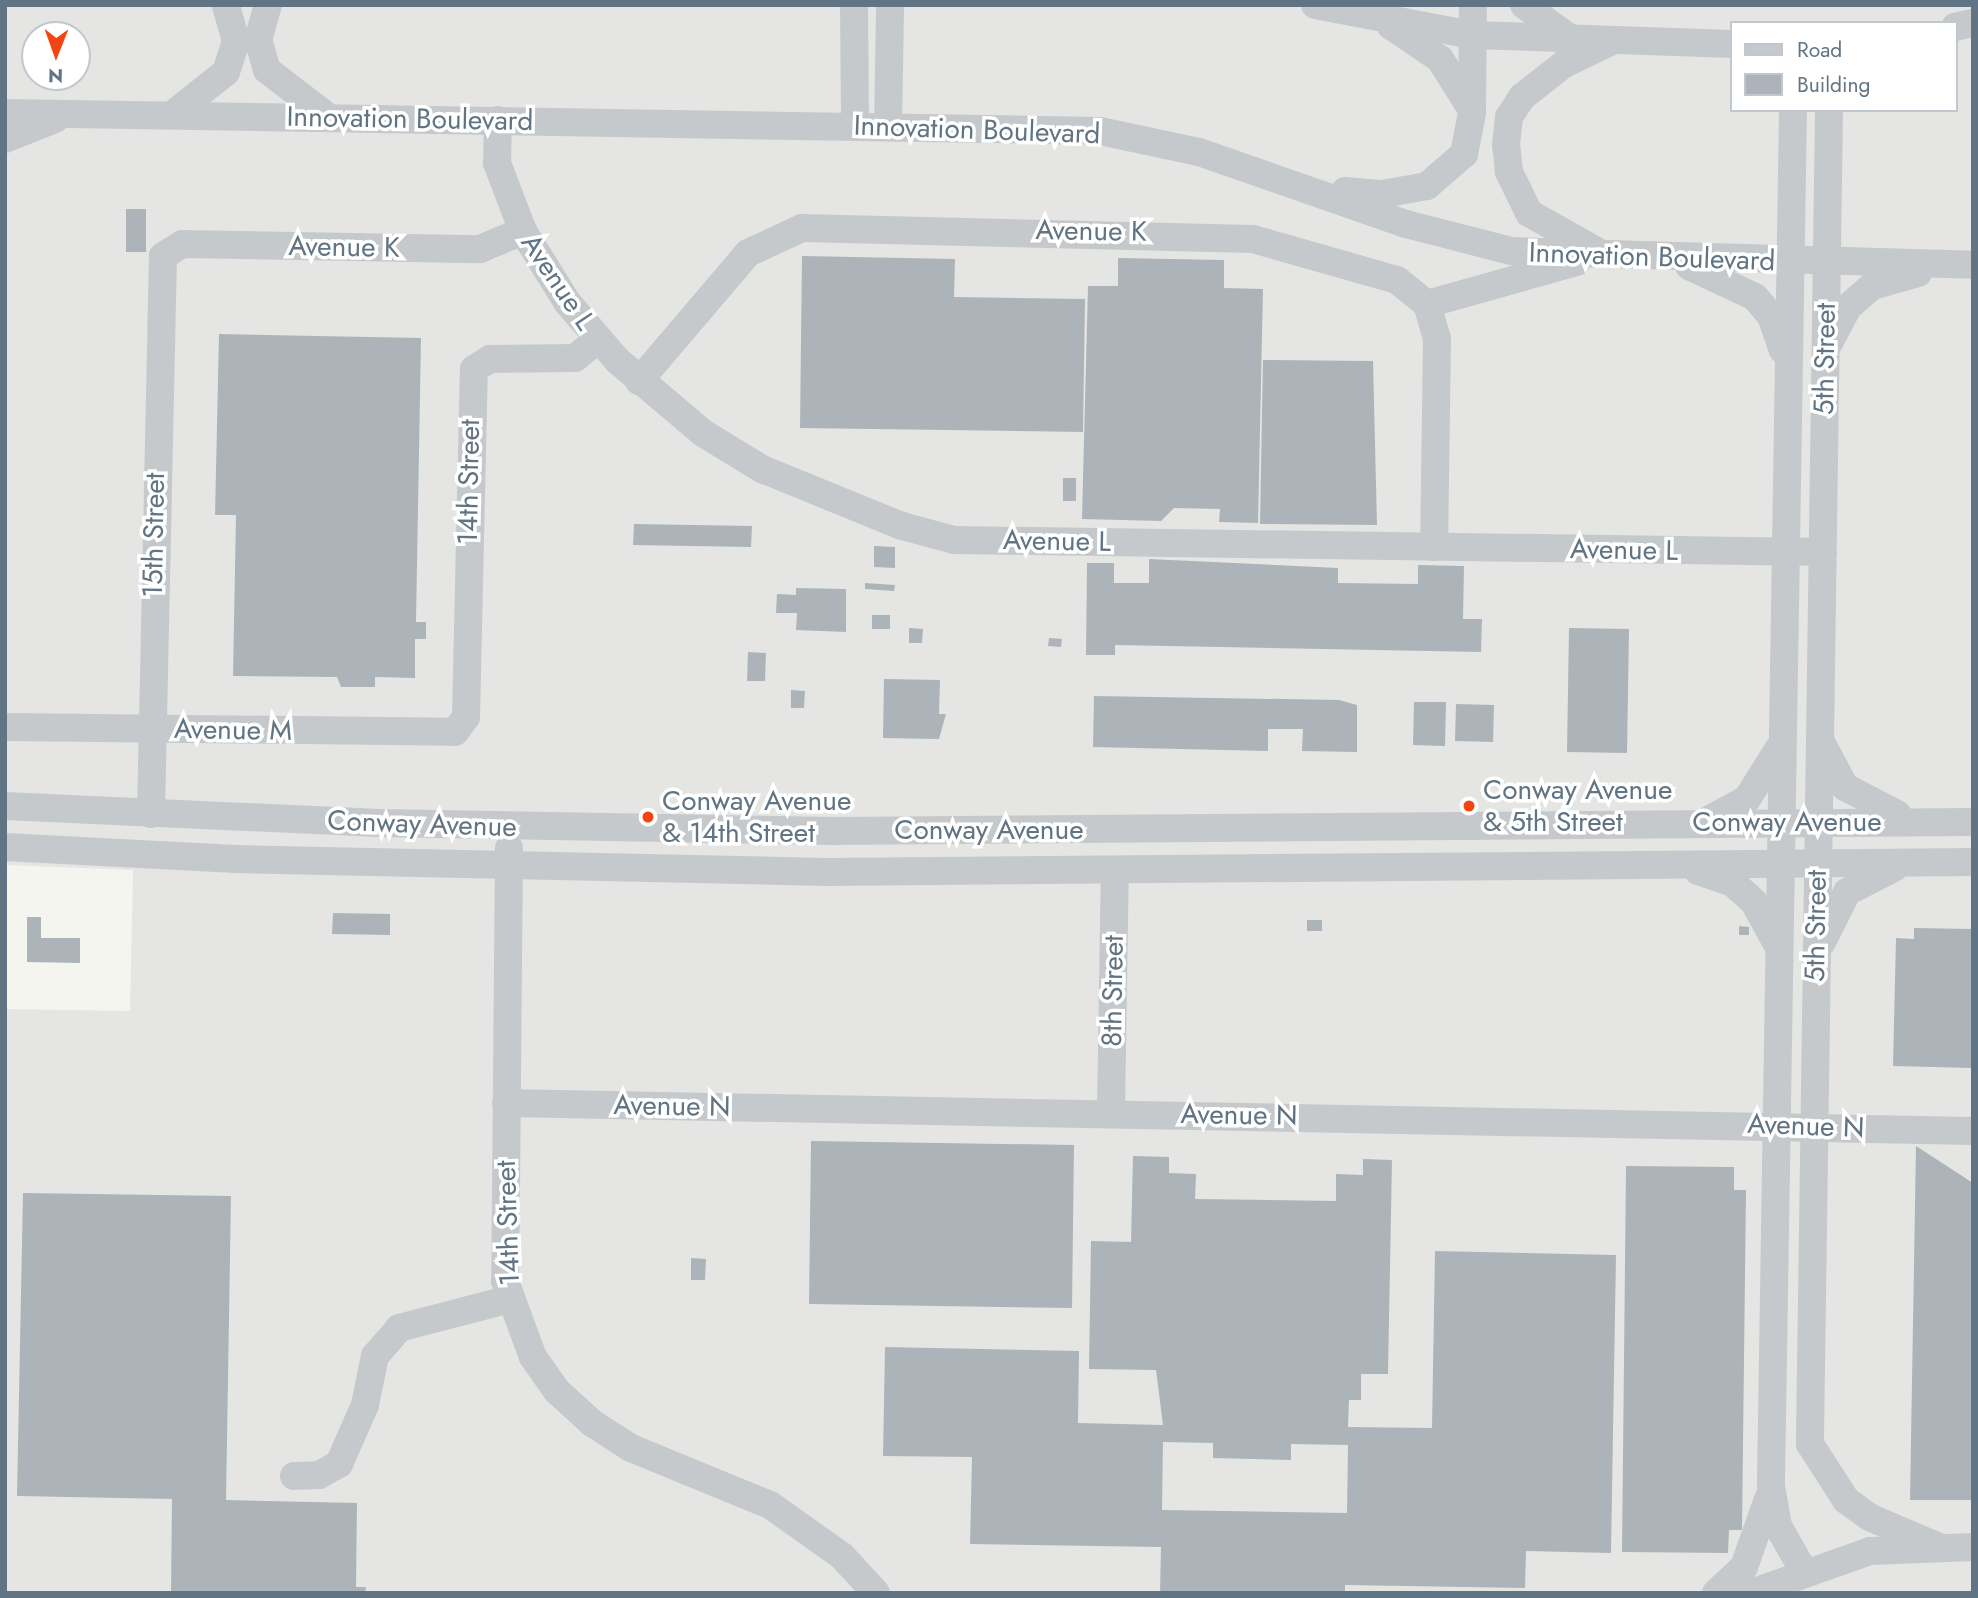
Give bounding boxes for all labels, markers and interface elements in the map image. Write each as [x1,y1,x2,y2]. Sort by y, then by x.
north arrow [21,21,91,91]
legend [1730,21,1957,112]
text: Road [1797,35,1842,65]
text: N [48,62,63,89]
text: Building [1797,70,1870,100]
street label: Innovation Boulevard [286,100,534,138]
street label: Innovation Boulevard [853,109,1101,151]
street label: Avenue K [1035,213,1147,249]
street label: Avenue L [514,228,602,336]
street label: Avenue K [288,229,400,265]
street label: Innovation Boulevard [1528,236,1776,278]
street label: 5th Street [1807,303,1843,415]
street label: 14th Street [451,419,487,545]
street label: 15th Street [136,472,172,598]
street label: Avenue L [1003,523,1111,559]
street label: Avenue L [1570,532,1678,568]
street label: Avenue M [174,712,292,748]
place label: Conway Avenue & 5th Street [1483,773,1672,839]
place label: Conway Avenue & 14th Street [662,784,851,850]
marker: Conway Avenue & 5th Street [1461,798,1477,814]
street label: Conway Avenue [327,804,517,844]
street label: Conway Avenue [1692,805,1882,839]
marker: Conway Avenue & 14th Street [640,809,656,825]
street label: Conway Avenue [894,813,1084,847]
street label: 5th Street [1798,870,1834,982]
street label: 8th Street [1095,935,1131,1047]
street label: Avenue N [613,1088,731,1124]
street label: Avenue N [1180,1097,1298,1133]
street label: Avenue N [1747,1107,1865,1145]
street label: 14th Street [489,1160,527,1286]

